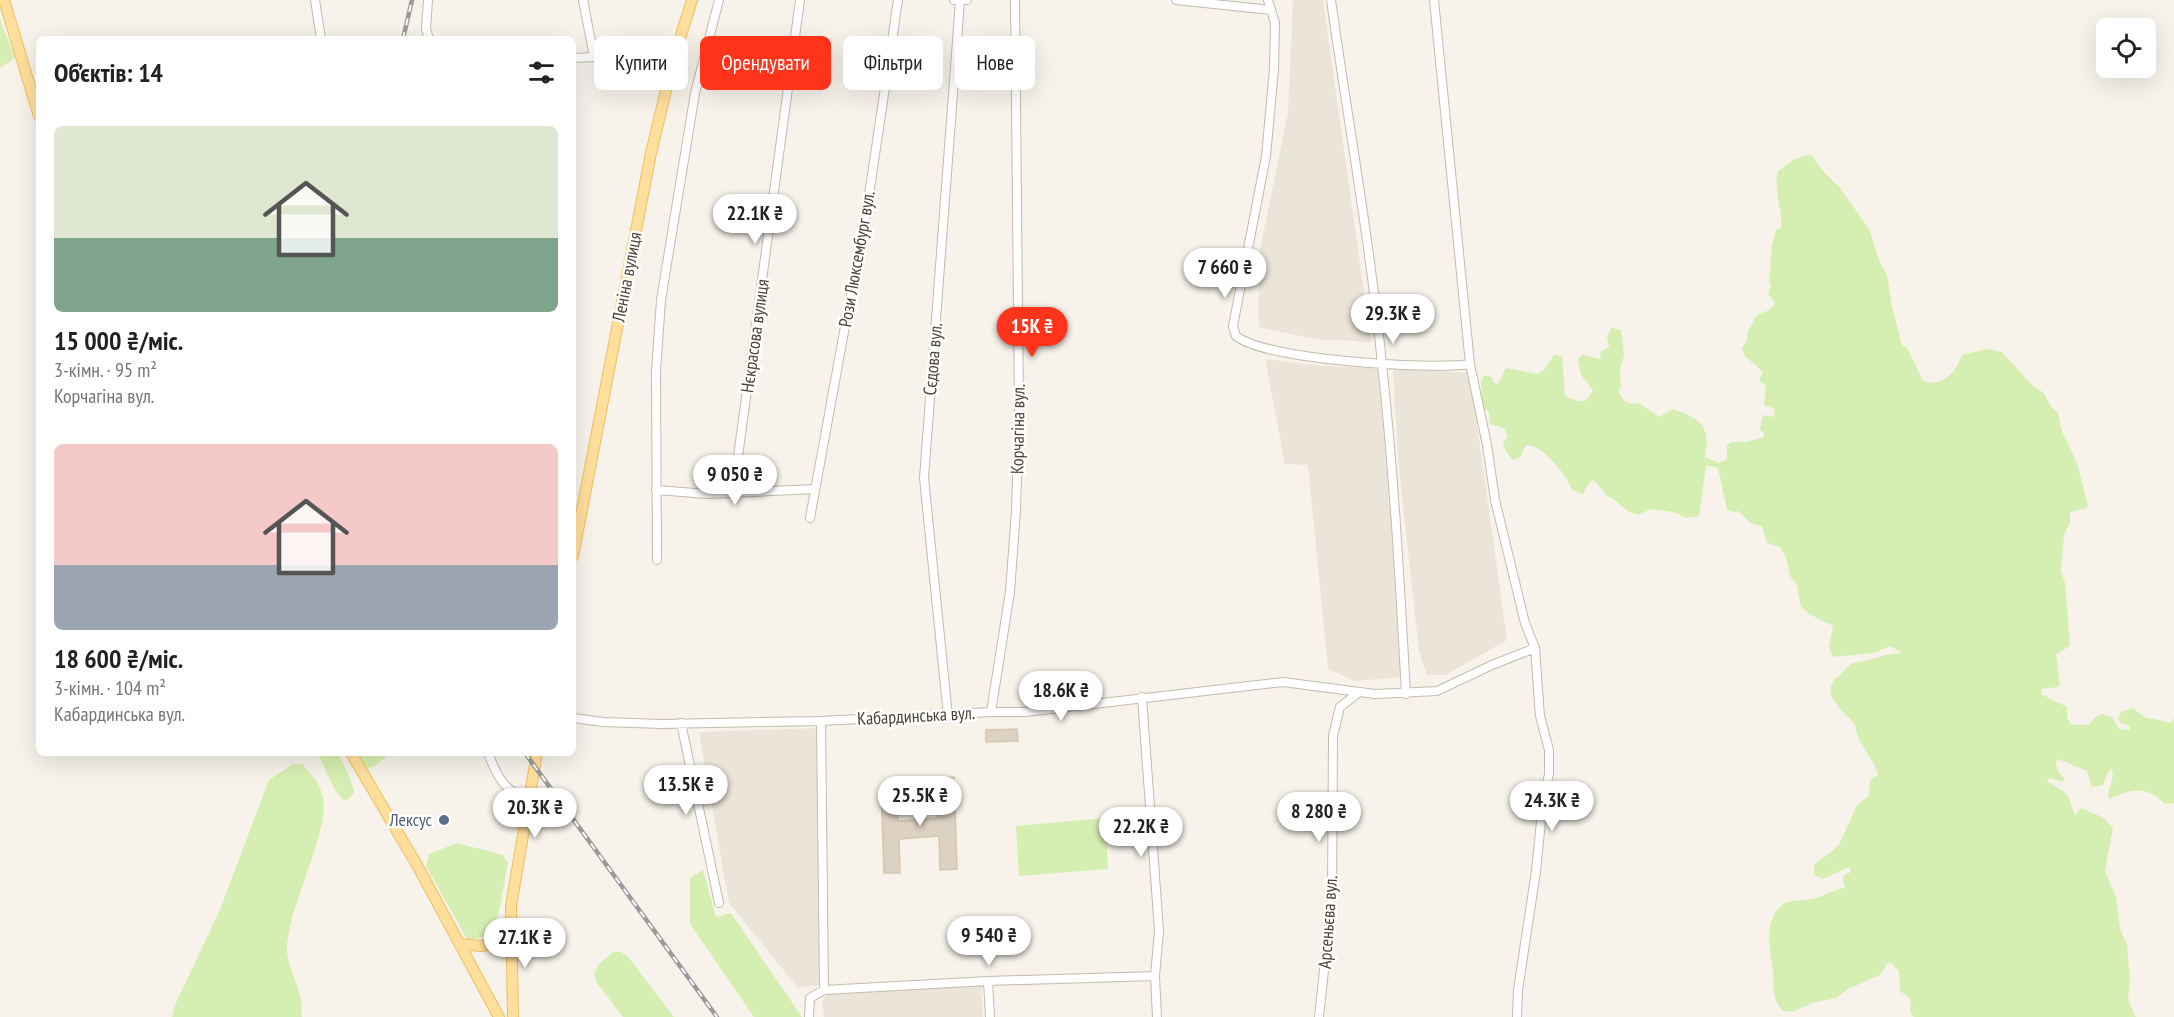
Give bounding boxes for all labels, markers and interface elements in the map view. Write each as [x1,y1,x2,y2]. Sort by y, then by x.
map controls [2096,18,2156,78]
button: locate [2096,18,2156,78]
chip: Купити [594,36,688,90]
chip: Орендувати [700,36,831,90]
chip: Фільтри [843,36,943,90]
chip: Нове [955,36,1035,90]
text: Об’єктів: 14 [54,56,163,89]
icon: filters [525,56,558,89]
icon: home [252,165,360,273]
street label: Рози Люксембург вул. [833,189,880,329]
pin: 22.1K ₴ [700,194,810,245]
text: 22.1K ₴ [727,200,783,226]
street label: Леніна вулиця [606,230,646,325]
pin: 7 660 ₴ [1170,248,1280,299]
text: 7 660 ₴ [1197,254,1253,280]
street label: Нєкрасова вулиця [735,278,774,394]
pin: 29.3K ₴ [1338,294,1448,345]
text: 29.3K ₴ [1365,300,1421,326]
pin: 15K ₴ [990,307,1074,358]
text: 15K ₴ [1011,313,1053,339]
street label: Сєдова вул. [918,322,947,396]
text: 15 000 ₴/міс. [54,324,183,357]
text: 3-кімн. · 95 m² [54,357,157,383]
text: Корчагіна вул. [54,383,154,409]
street label: Корчагіна вул. [1005,384,1030,474]
pin: 9 050 ₴ [680,455,790,506]
text: 9 050 ₴ [707,461,763,487]
icon: home [252,483,360,591]
text: 18 600 ₴/міс. [54,642,183,675]
pin: 18.6K ₴ [1006,671,1116,722]
text: 3-кімн. · 104 m² [54,675,166,701]
text: 18.6K ₴ [1033,677,1089,703]
text: Кабардинська вул. [54,701,185,727]
street label: Кабардинська вул. [856,701,975,730]
pin: 13.5K ₴ [631,765,741,816]
text: 13.5K ₴ [658,771,714,797]
pin: 25.5K ₴ [865,776,975,827]
pin: 24.3K ₴ [1497,781,1607,832]
text: 25.5K ₴ [892,782,948,808]
text: 24.3K ₴ [1524,787,1580,813]
pin: 20.3K ₴ [480,788,590,839]
pin: 8 280 ₴ [1264,792,1374,843]
text: 20.3K ₴ [507,794,563,820]
text: 8 280 ₴ [1291,798,1347,824]
pin: 22.2K ₴ [1086,807,1196,858]
place label: Лексус [388,808,433,831]
marker: Лексус [437,813,451,827]
text: 22.2K ₴ [1113,813,1169,839]
street label: Арсеньєва вул. [1313,874,1342,970]
pin: 9 540 ₴ [934,916,1044,967]
pin: 27.1K ₴ [470,918,580,969]
text: 9 540 ₴ [961,922,1017,948]
text: 27.1K ₴ [498,924,552,950]

